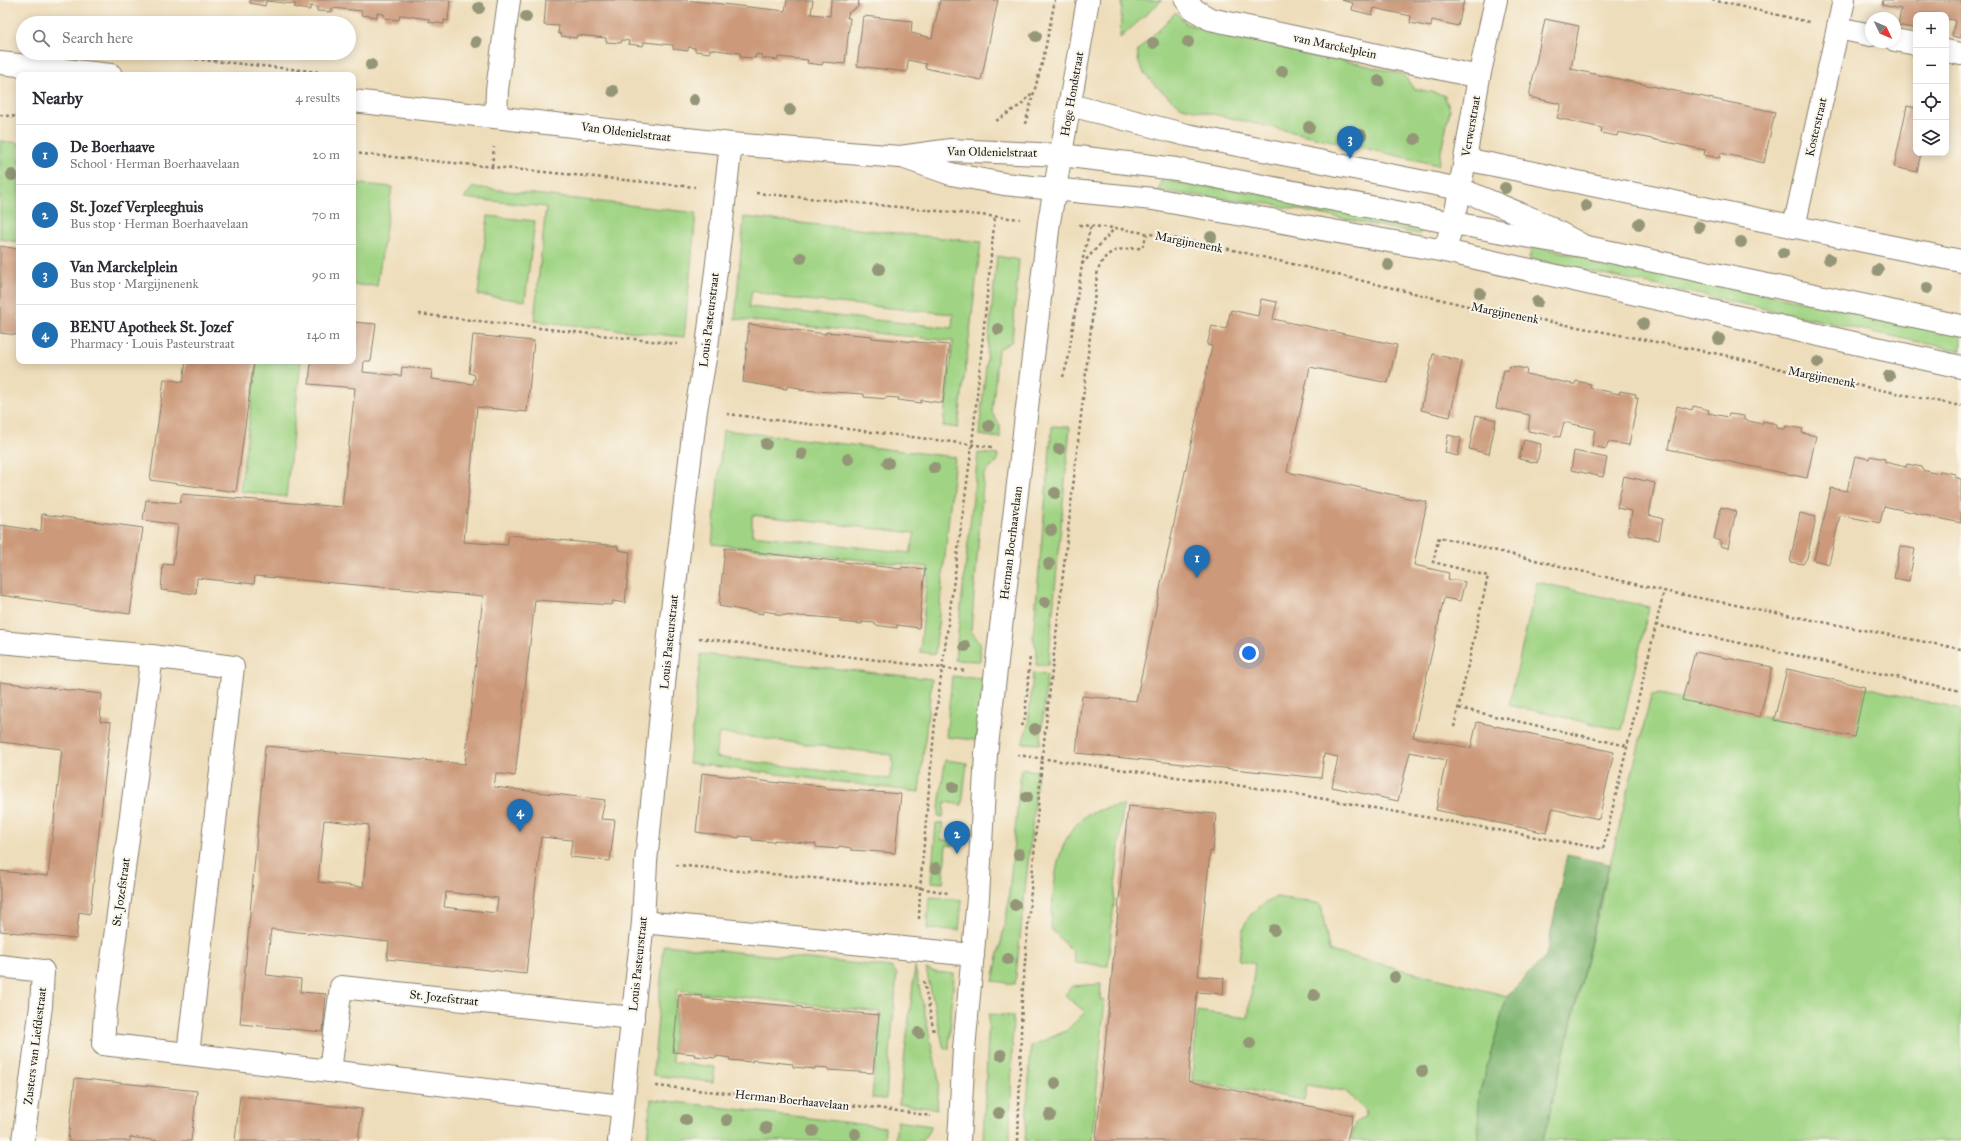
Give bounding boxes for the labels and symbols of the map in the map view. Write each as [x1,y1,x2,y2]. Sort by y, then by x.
north arrow [1865,12,1901,48]
street label: van Marckelplein [1291,30,1378,62]
street label: Hoge Hondstraat [1058,50,1087,138]
street label: Verwerstraat [1459,94,1483,159]
street label: Kosterstraat [1802,95,1830,158]
street label: Van Oldenielstraat [579,119,672,145]
pin: 3 [1337,126,1363,159]
street label: Van Oldenielstraat [946,144,1038,160]
street label: Margijnenenk [1154,229,1225,256]
street label: Louis Pasteurstraat [696,271,722,368]
street label: Margijnenenk [1470,300,1541,327]
street label: Margijnenenk [1787,364,1858,391]
street label: Herman Boerhaavelaan [997,485,1025,601]
pin: 1 [1184,545,1210,578]
street label: Louis Pasteurstraat [657,593,681,690]
your location [1239,643,1259,663]
pin: 4 [507,799,533,832]
pin: 2 [944,821,970,854]
street label: St. Jozefstraat [109,856,134,927]
street label: Louis Pasteurstraat [626,915,650,1012]
street label: Zusters van Liefdestraat [21,986,49,1106]
street label: St. Jozefstraat [409,987,480,1010]
street label: Herman Boerhaavelaan [734,1087,850,1113]

